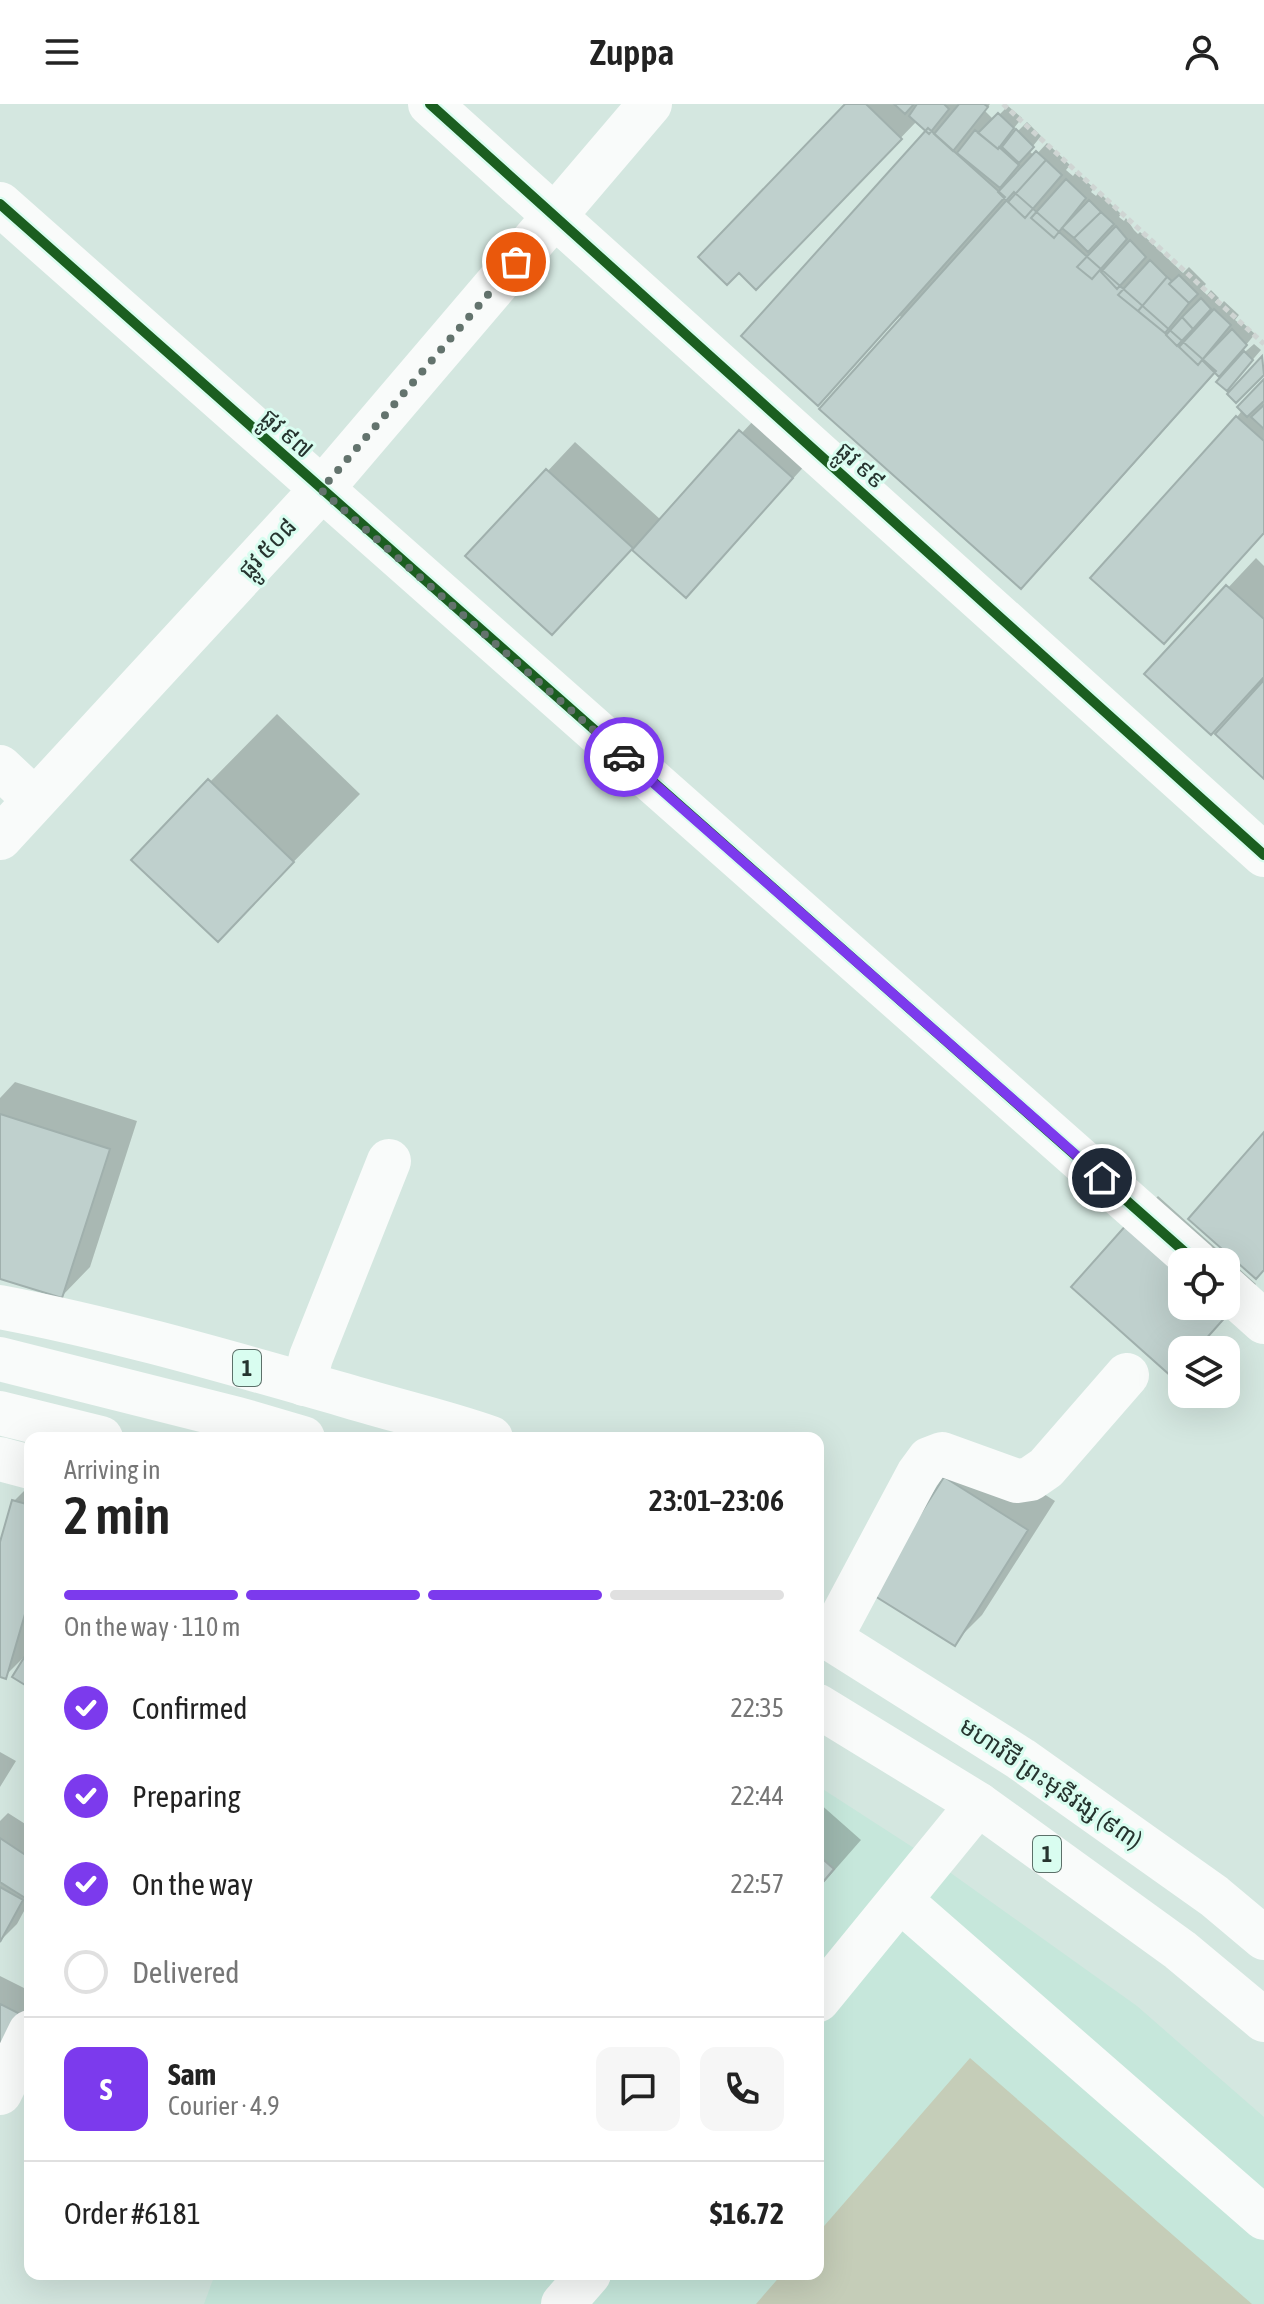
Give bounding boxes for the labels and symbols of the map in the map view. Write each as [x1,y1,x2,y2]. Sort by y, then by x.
pin [482,228,550,296]
street label: ផ្លូវ ៩៧ [249,403,318,470]
street label: ផ្លូវ ៩៩ [825,436,891,501]
street label: ផ្លូវ ៥០៨ [233,512,308,590]
courier [584,717,664,797]
pin [1068,1144,1136,1212]
road number: 1 [233,1350,261,1386]
street label: មហាវិថី ព្រះមុនីវង្ស (៩៣) [954,1711,1148,1855]
road number: 1 [1033,1836,1061,1872]

